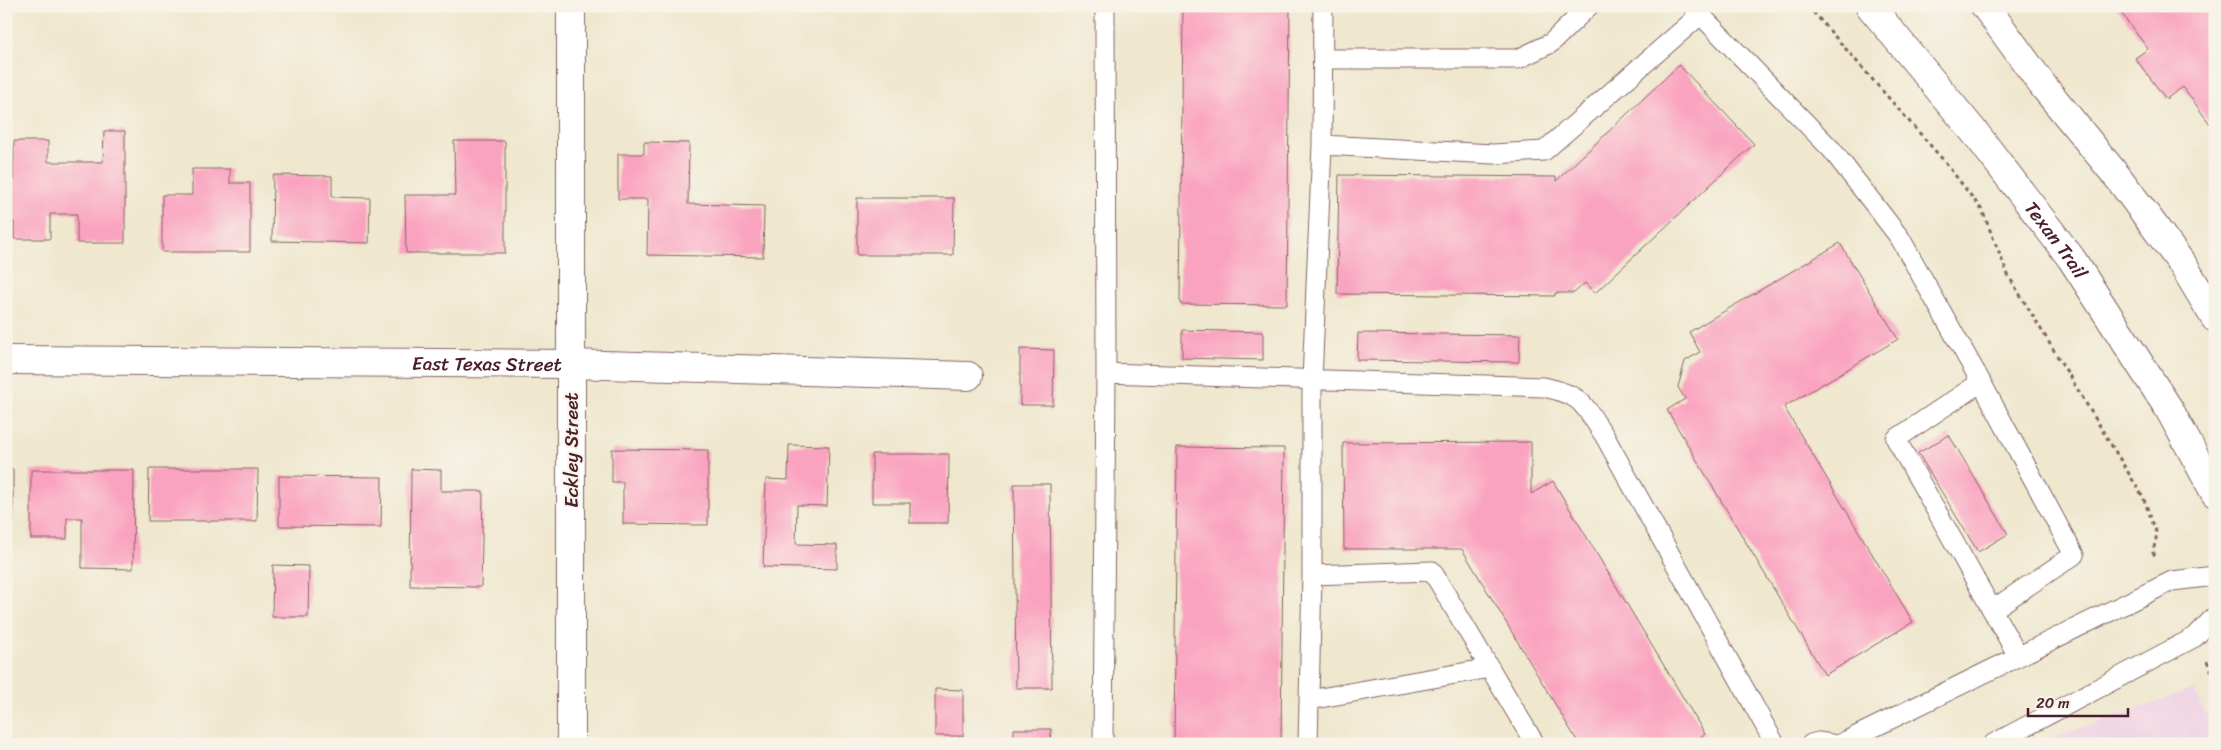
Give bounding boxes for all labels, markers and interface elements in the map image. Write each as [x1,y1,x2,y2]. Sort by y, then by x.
street label: Texan Trail [2016,194,2097,286]
street label: East Texas Street [412,347,562,381]
street label: Eckley Street [555,392,588,508]
scale bar [2028,685,2128,717]
text: 20 m [2036,690,2070,716]

